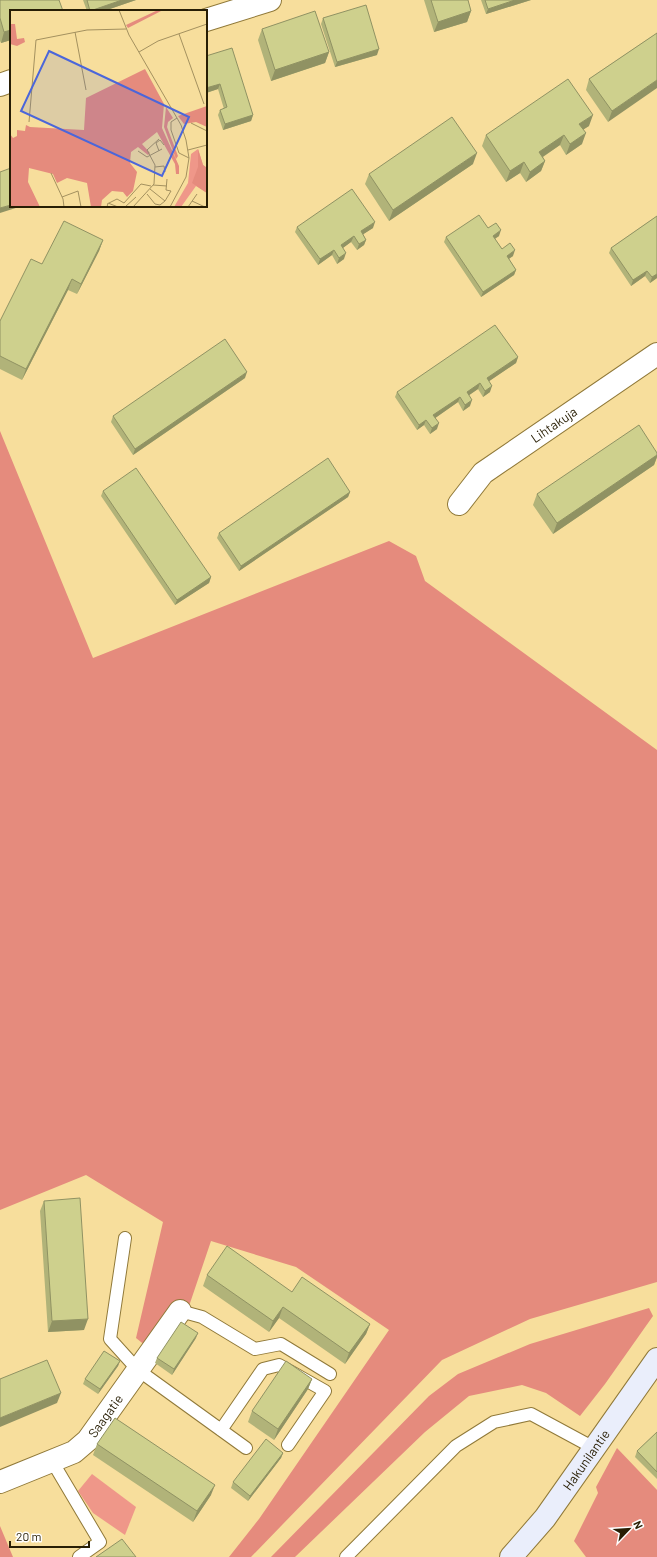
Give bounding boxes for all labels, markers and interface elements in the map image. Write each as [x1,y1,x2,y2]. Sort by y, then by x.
inset map [10,10,207,207]
street label: Lihtakuja [528,403,580,446]
street label: Saagatie [84,1391,126,1441]
street label: Hakunilantie [559,1426,613,1493]
north arrow [609,1509,649,1549]
text: N [631,1518,646,1531]
scale bar [10,1523,89,1549]
text: 20 m [16,1529,42,1543]

